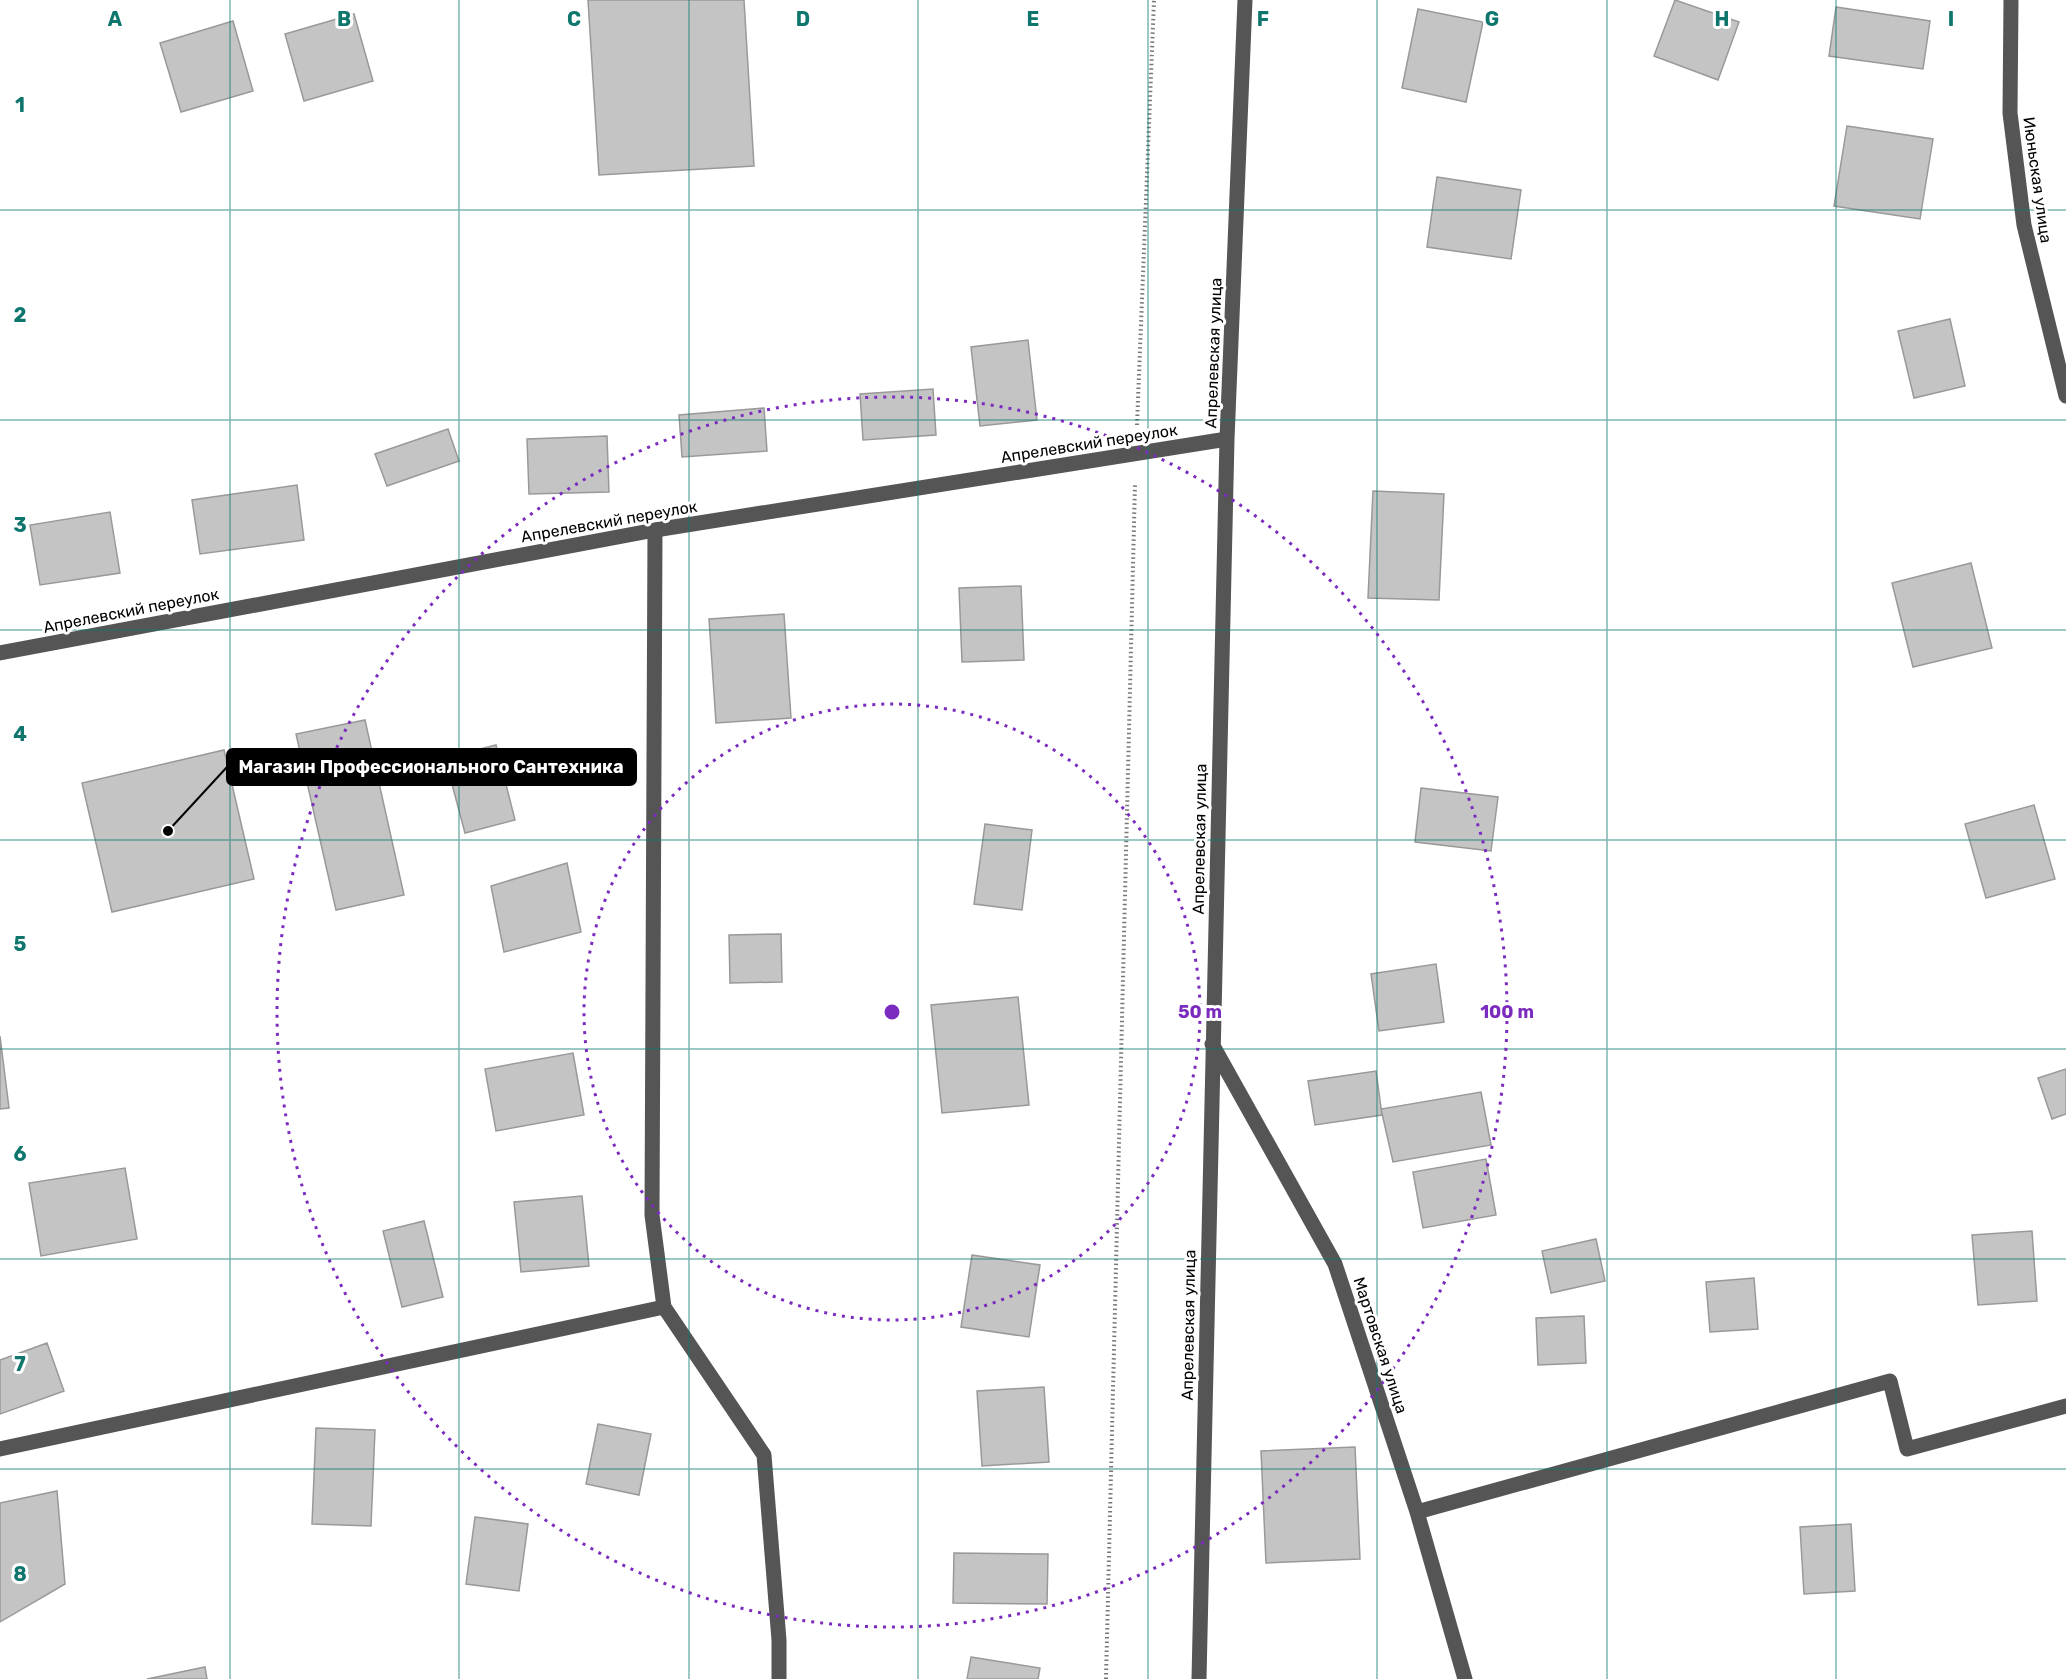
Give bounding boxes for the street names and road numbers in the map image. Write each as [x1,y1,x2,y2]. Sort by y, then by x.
street label: Июньская улица [2019,116,2056,244]
street label: Апрелевская улица [1201,277,1226,429]
street label: Апрелевский переулок [999,420,1179,467]
street label: Апрелевский переулок [520,497,699,546]
street label: Апрелевский переулок [42,584,221,637]
street label: Апрелевская улица [1189,763,1210,915]
street label: Апрелевская улица [1178,1249,1199,1401]
street label: Мартовская улица [1349,1275,1412,1416]

